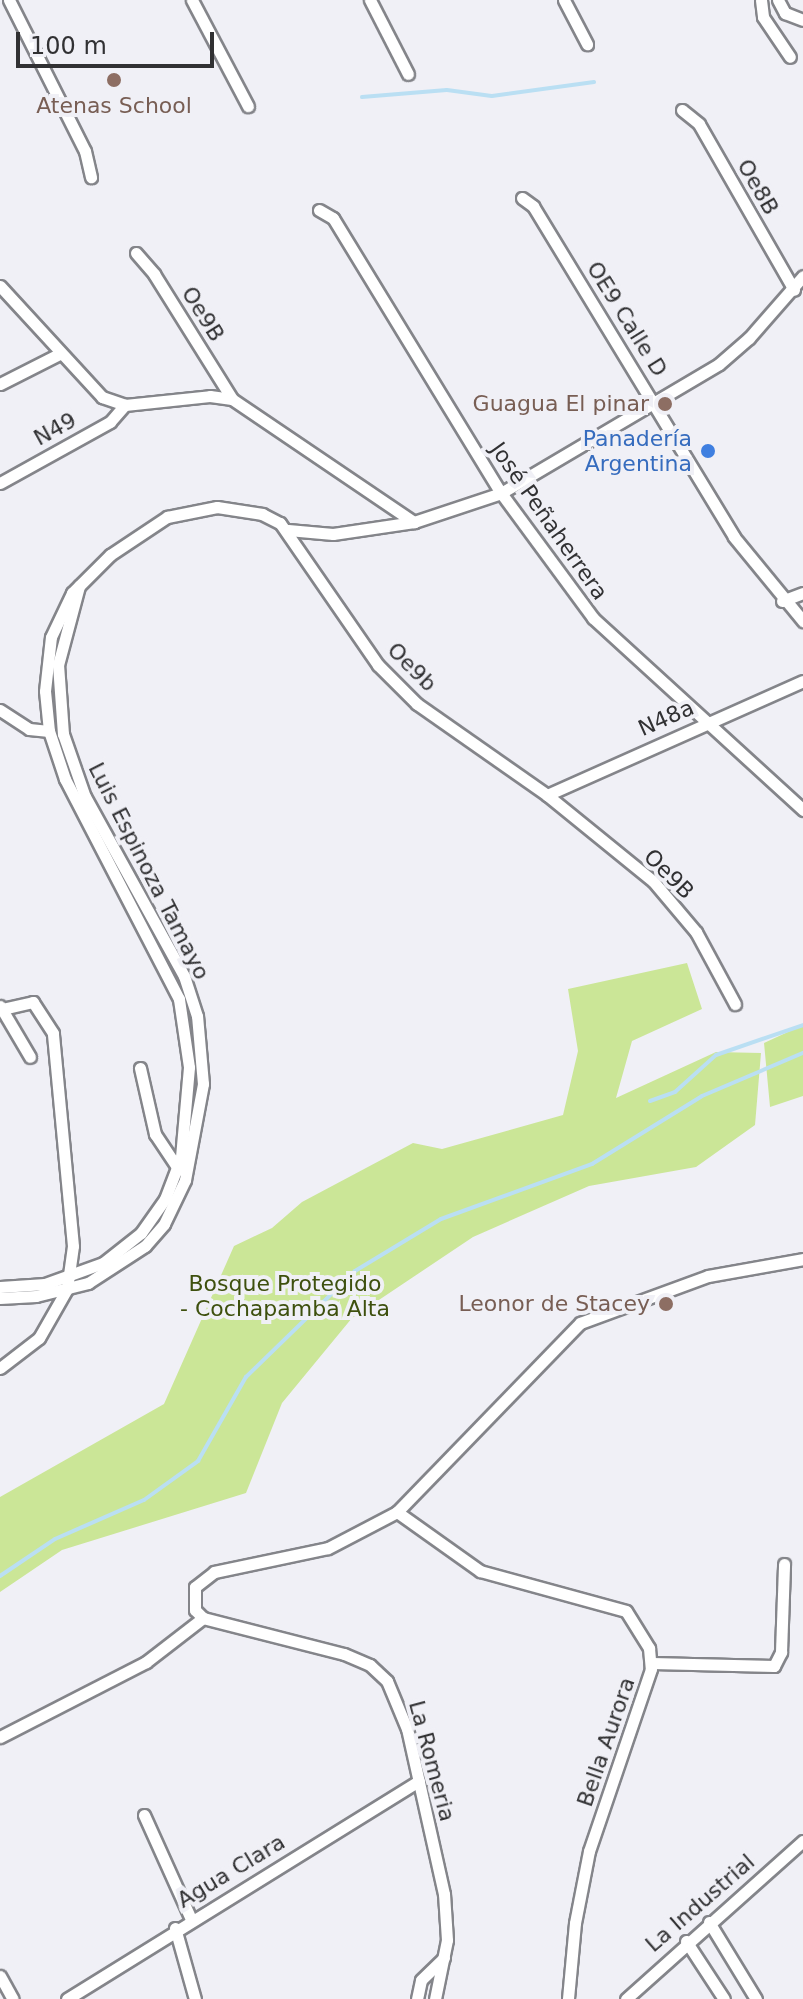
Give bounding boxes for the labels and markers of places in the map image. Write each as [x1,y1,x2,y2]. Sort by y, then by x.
marker: Atenas School [105,71,123,89]
place label: Atenas School [36,93,192,119]
place label: Guagua El pinar [473,391,649,417]
marker: Guagua El pinar [656,395,674,413]
place label: Panadería Argentina [583,425,692,476]
marker: Panadería Argentina [699,442,717,460]
place label: Leonor de Stacey [458,1291,650,1317]
marker: Leonor de Stacey [657,1295,675,1313]

